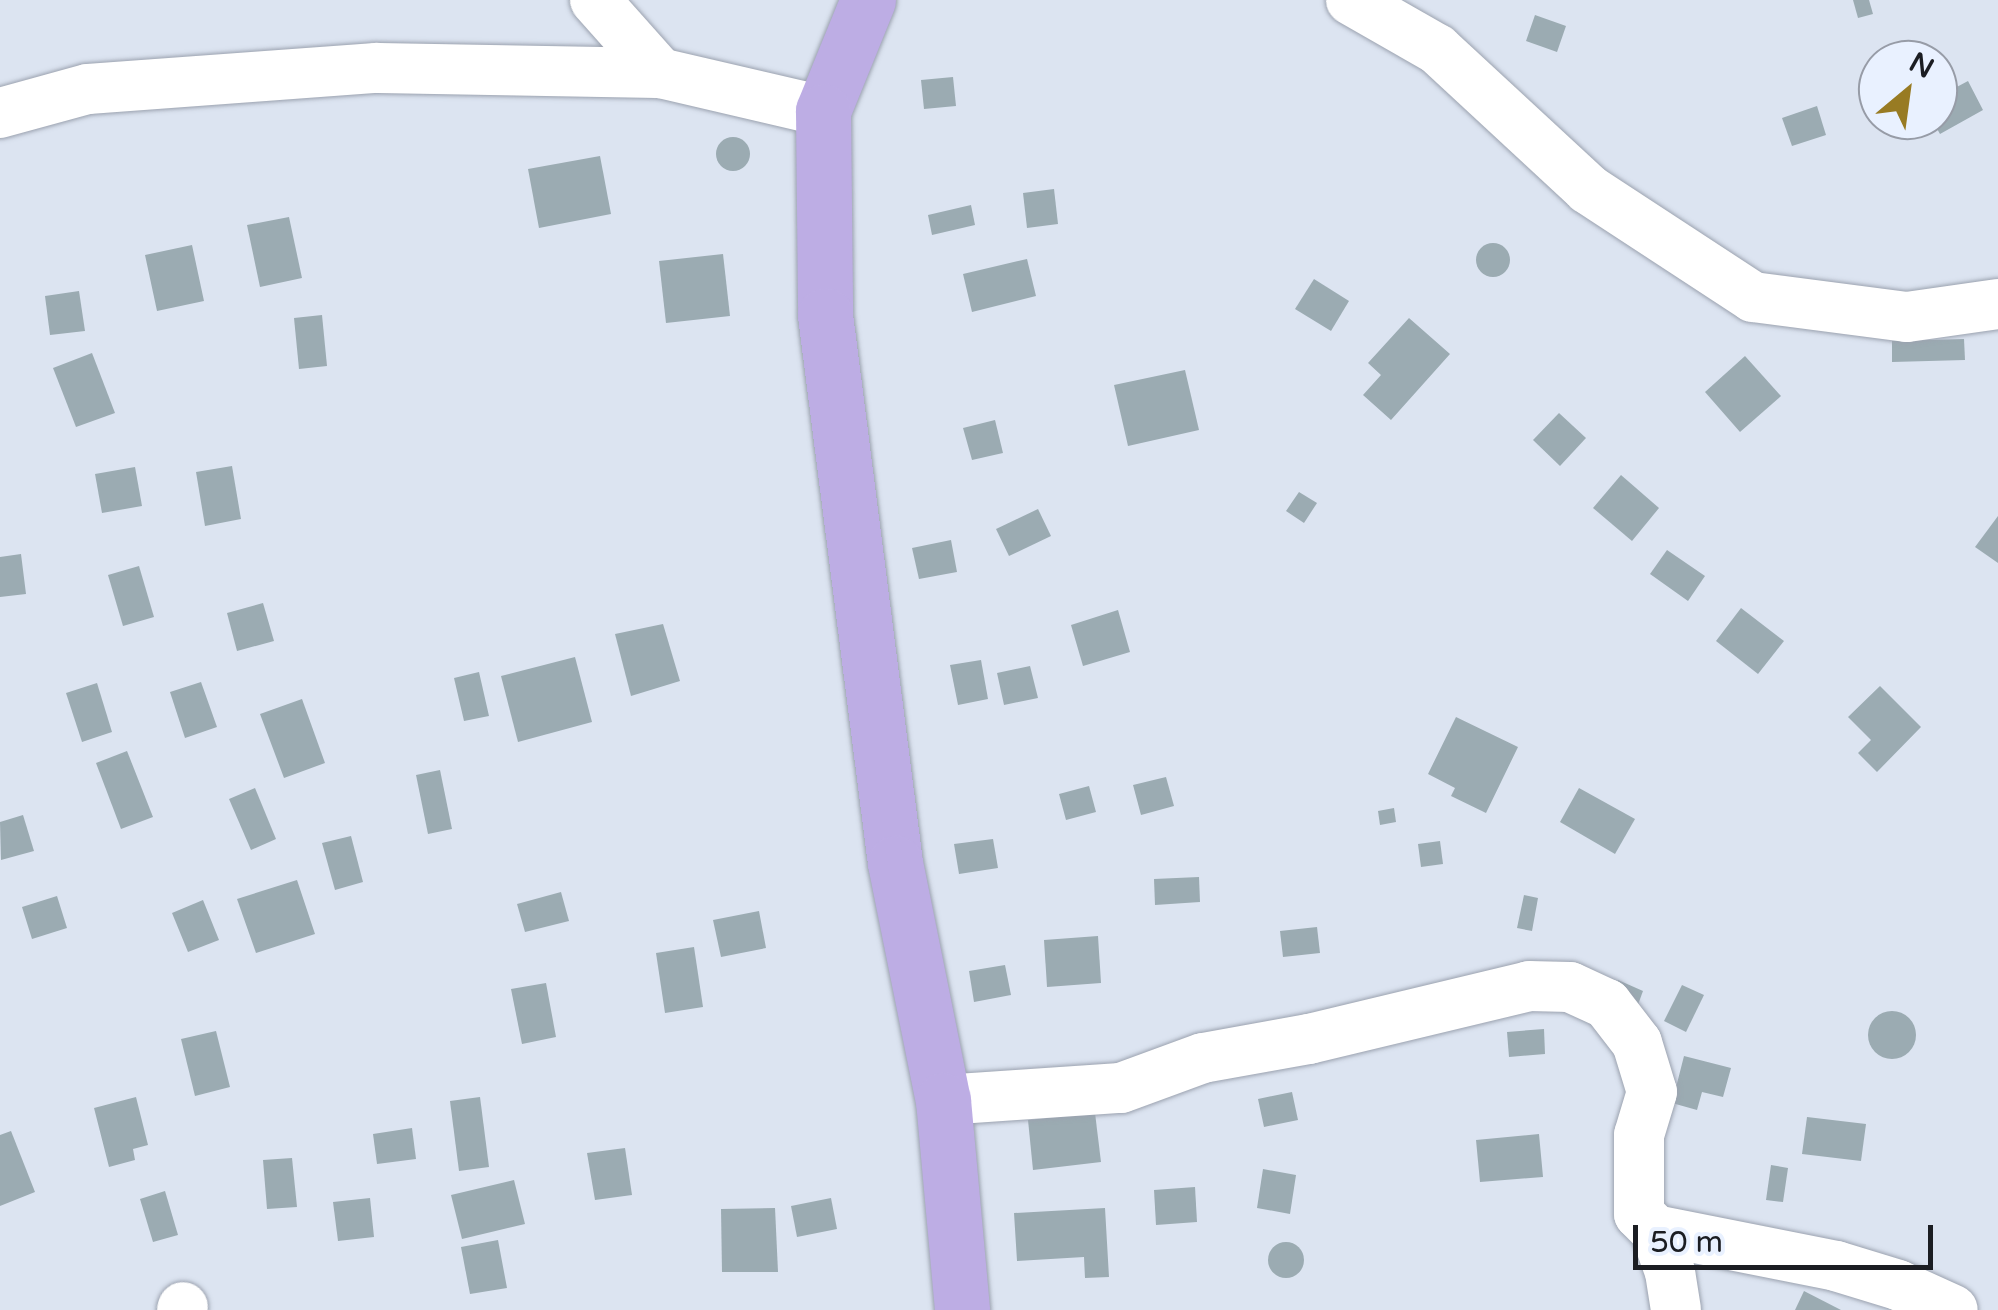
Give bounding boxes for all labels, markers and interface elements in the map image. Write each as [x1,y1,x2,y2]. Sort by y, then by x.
north arrow [1858,40,1958,140]
text: N [1903,45,1940,86]
scale bar [1638,1205,1938,1267]
text: 50 m [1650,1224,1723,1261]

